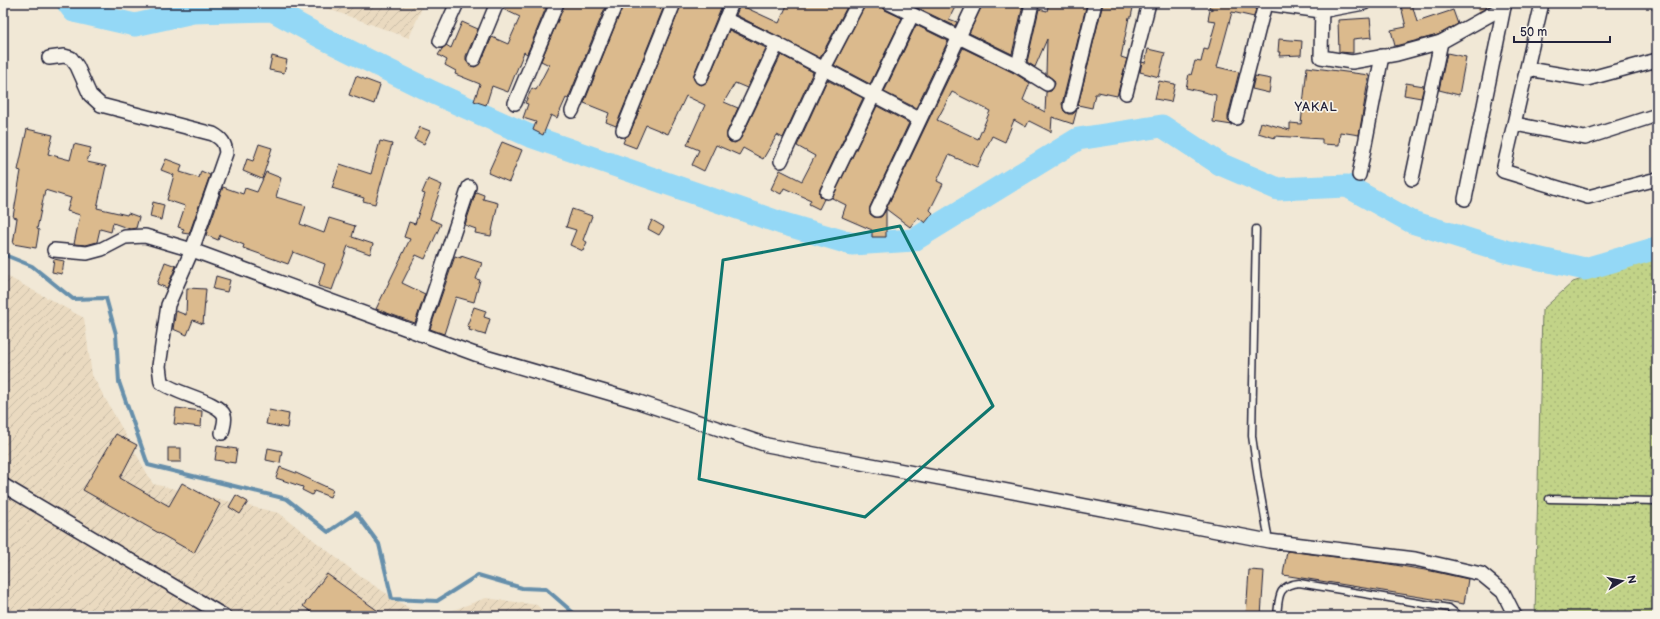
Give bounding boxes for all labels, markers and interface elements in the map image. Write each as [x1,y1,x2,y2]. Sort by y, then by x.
scale bar [1514,18,1610,44]
text: 50 m [1520,25,1547,40]
district label: YAKAL [1293,99,1338,115]
north arrow [1602,561,1642,601]
text: N [1624,574,1638,585]

